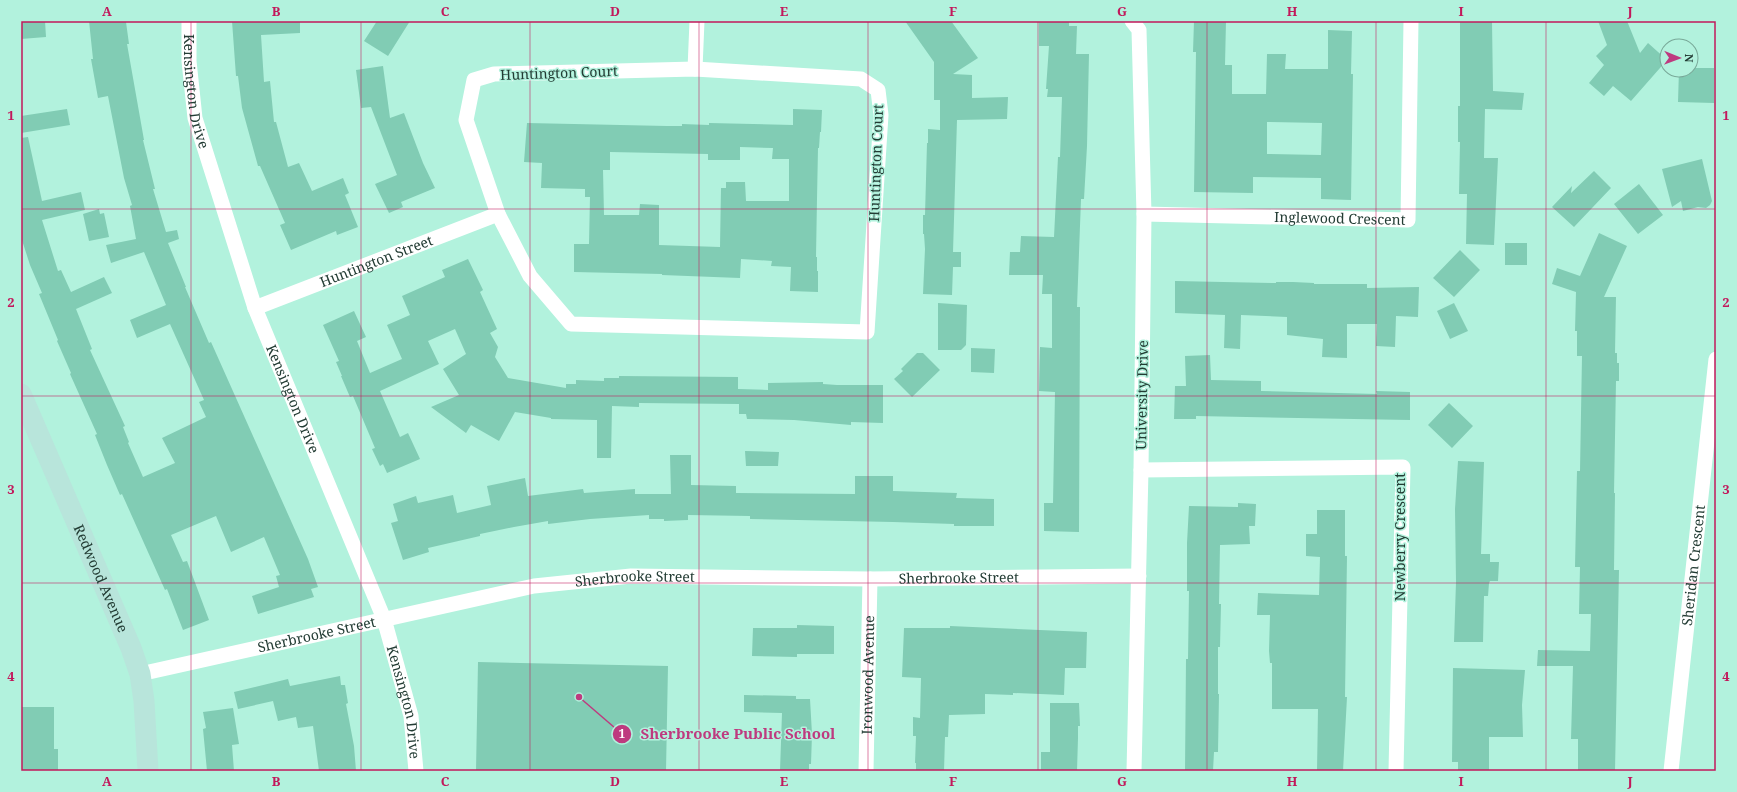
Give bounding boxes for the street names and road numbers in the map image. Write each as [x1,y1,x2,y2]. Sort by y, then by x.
street label: Kensington Drive [180,34,214,151]
street label: Huntington Court [500,61,618,84]
street label: Huntington Court [864,104,887,222]
street label: Inglewood Crescent [1274,207,1406,229]
street label: Huntington Street [317,230,435,291]
street label: University Drive [1131,340,1152,450]
street label: Kensington Drive [262,342,324,456]
street label: Newberry Crescent [1390,473,1409,601]
street label: Sheridan Crescent [1677,504,1709,627]
street label: Redwood Avenue [70,521,133,635]
street label: Sherbrooke Street [574,566,695,591]
street label: Sherbrooke Street [899,567,1019,588]
street label: Sherbrooke Street [256,612,377,656]
street label: Ironwood Avenue [857,615,878,735]
street label: Kensington Drive [383,643,425,760]

